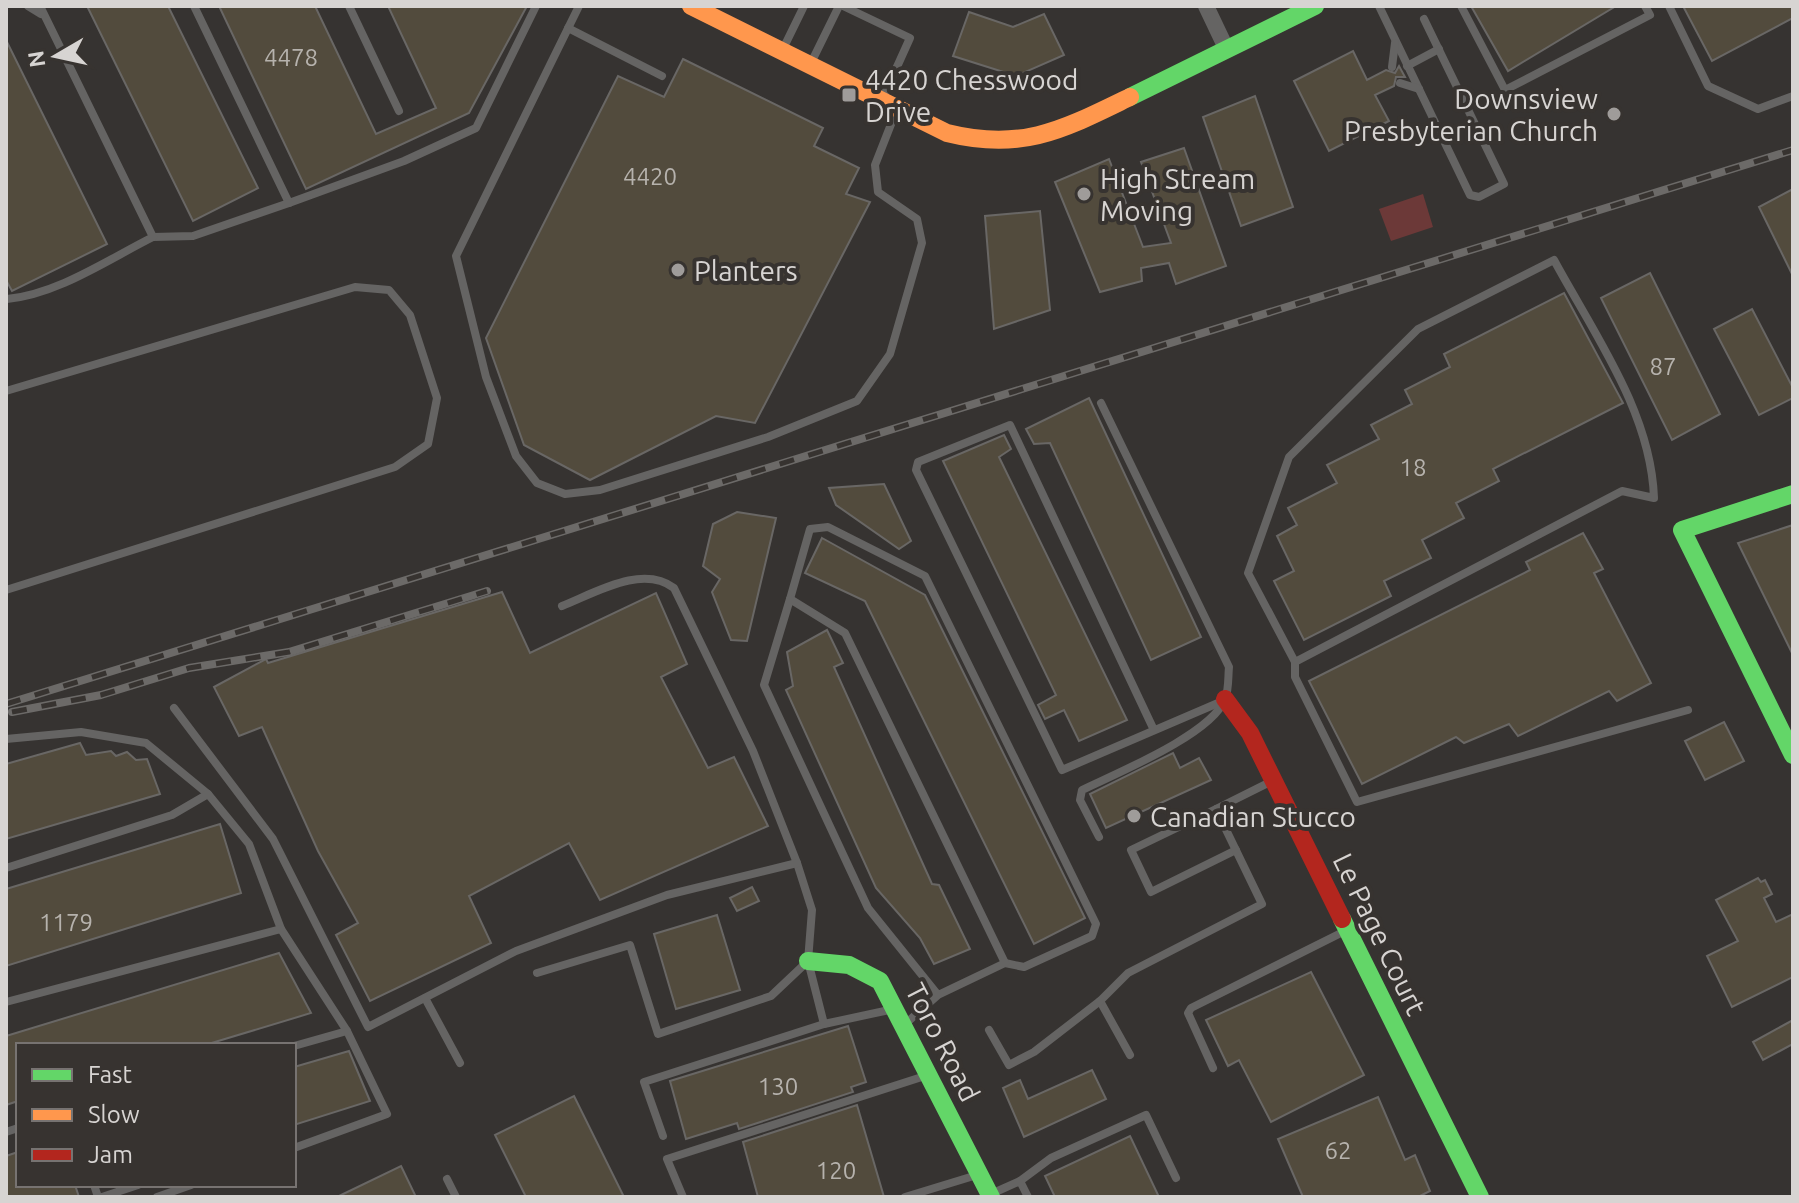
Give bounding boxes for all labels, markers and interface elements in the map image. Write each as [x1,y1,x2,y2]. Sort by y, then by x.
north arrow [16,16,96,96]
house number: 4478 [264,44,318,71]
text: N [22,49,49,69]
place label: 4420 Chesswood Drive [865,64,1078,127]
place label: Downsview Presbyterian Church [1344,83,1598,146]
marker: 4420 Chesswood Drive [840,86,858,104]
marker: Downsview Presbyterian Church [1605,105,1623,123]
house number: 4420 [623,163,677,190]
place label: High Stream Moving [1100,163,1255,226]
marker: High Stream Moving [1075,185,1093,203]
place label: Planters [694,255,798,286]
marker: Planters [669,261,687,279]
house number: 87 [1649,353,1677,380]
house number: 18 [1399,454,1427,481]
place label: Canadian Stucco [1150,801,1356,832]
marker: Canadian Stucco [1125,807,1143,825]
street label: Le Page Court [1327,848,1433,1020]
house number: 1179 [39,909,93,936]
street label: Toro Road [900,978,986,1106]
legend [16,1043,296,1187]
text: Fast [88,1061,132,1088]
house number: 130 [758,1073,798,1100]
text: Slow [88,1101,140,1128]
house number: 62 [1324,1137,1352,1164]
text: Jam [88,1141,133,1168]
house number: 120 [816,1157,856,1184]

